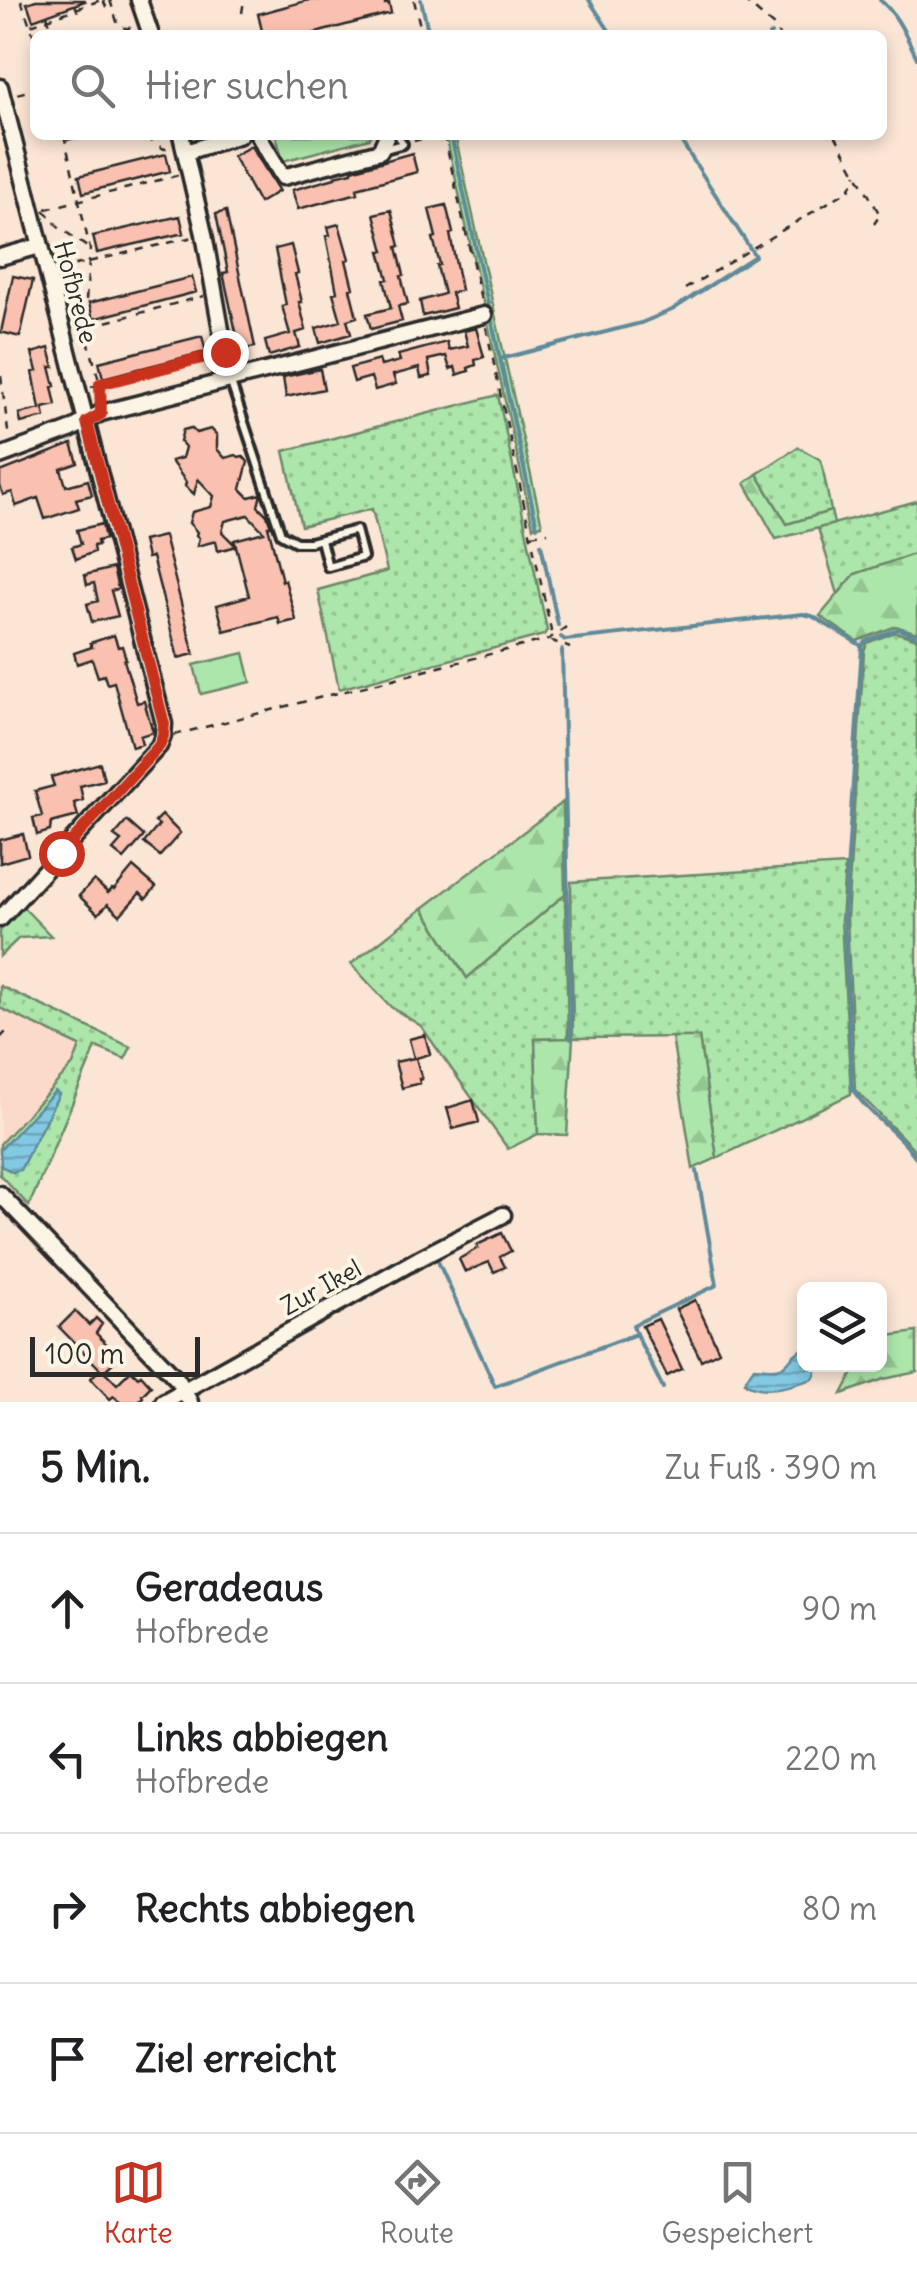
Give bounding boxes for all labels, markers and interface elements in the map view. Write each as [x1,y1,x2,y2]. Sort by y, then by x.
search box [30,30,887,140]
icon: search [65,58,120,113]
text: Hier suchen [145,62,349,109]
street label: Hofbrede [47,237,105,347]
route end [203,330,249,376]
route start [39,831,85,877]
street label: Zur Ikel [275,1252,367,1322]
map controls [797,1282,887,1372]
button: layers [797,1282,887,1372]
scale bar [30,1332,200,1376]
text: 100 m [45,1336,124,1372]
text: 5 Min. [40,1441,150,1493]
text: Zu Fuß · 390 m [665,1447,877,1488]
text: Geradeaus [135,1564,323,1611]
icon: ahead [40,1581,95,1636]
text: 90 m [802,1588,877,1629]
text: Hofbrede [135,1611,269,1652]
text: Links abbiegen [135,1714,388,1761]
icon: left [40,1731,95,1786]
text: 220 m [785,1738,877,1779]
text: Hofbrede [135,1761,269,1802]
icon: right [40,1881,95,1936]
text: Rechts abbiegen [135,1885,415,1932]
text: 80 m [802,1888,877,1929]
icon: arrive [40,2031,95,2086]
text: Ziel erreicht [135,2035,336,2082]
tab: Karte [104,2155,173,2251]
tab: Route [380,2155,454,2251]
tab: Gespeichert [661,2155,813,2251]

